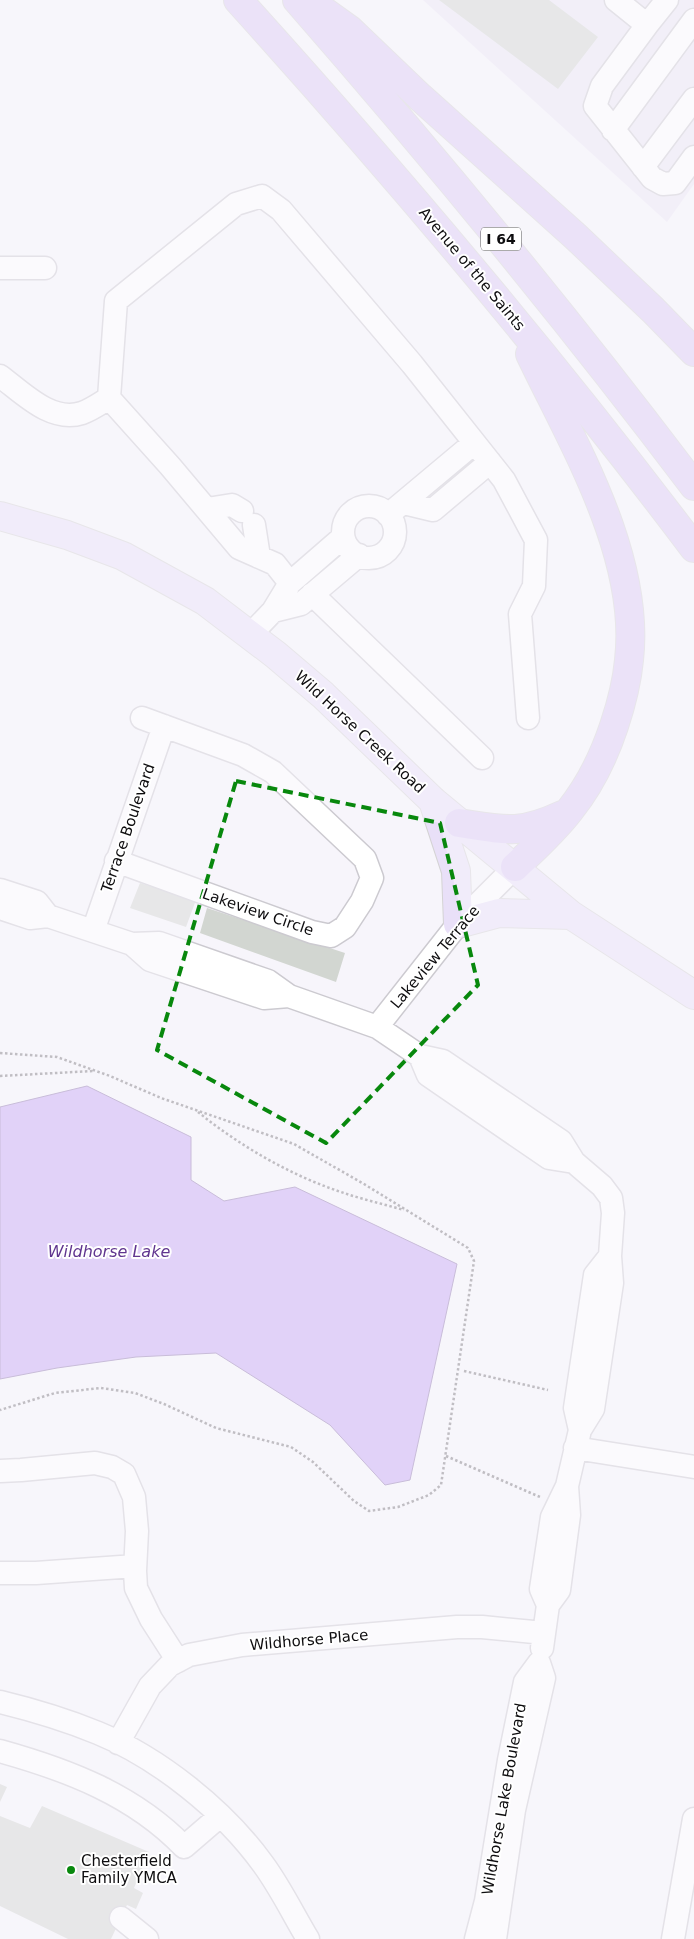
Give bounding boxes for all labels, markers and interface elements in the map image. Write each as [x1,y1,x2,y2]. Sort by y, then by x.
street label: Avenue of the Saints [415,204,529,334]
road number: I 64 [481,228,521,250]
street label: Wild Horse Creek Road [291,667,429,797]
street label: Terrace Boulevard [97,761,159,896]
street label: Lakeview Circle [200,885,316,939]
street label: Lakeview Terrace [387,902,483,1012]
water label: Wildhorse Lake [48,1242,170,1261]
street label: Wildhorse Place [249,1626,369,1654]
street label: Wildhorse Lake Boulevard [478,1702,530,1896]
place label: Chesterfield Family YMCA [81,1852,178,1887]
marker: Chesterfield Family YMCA [65,1864,77,1876]

